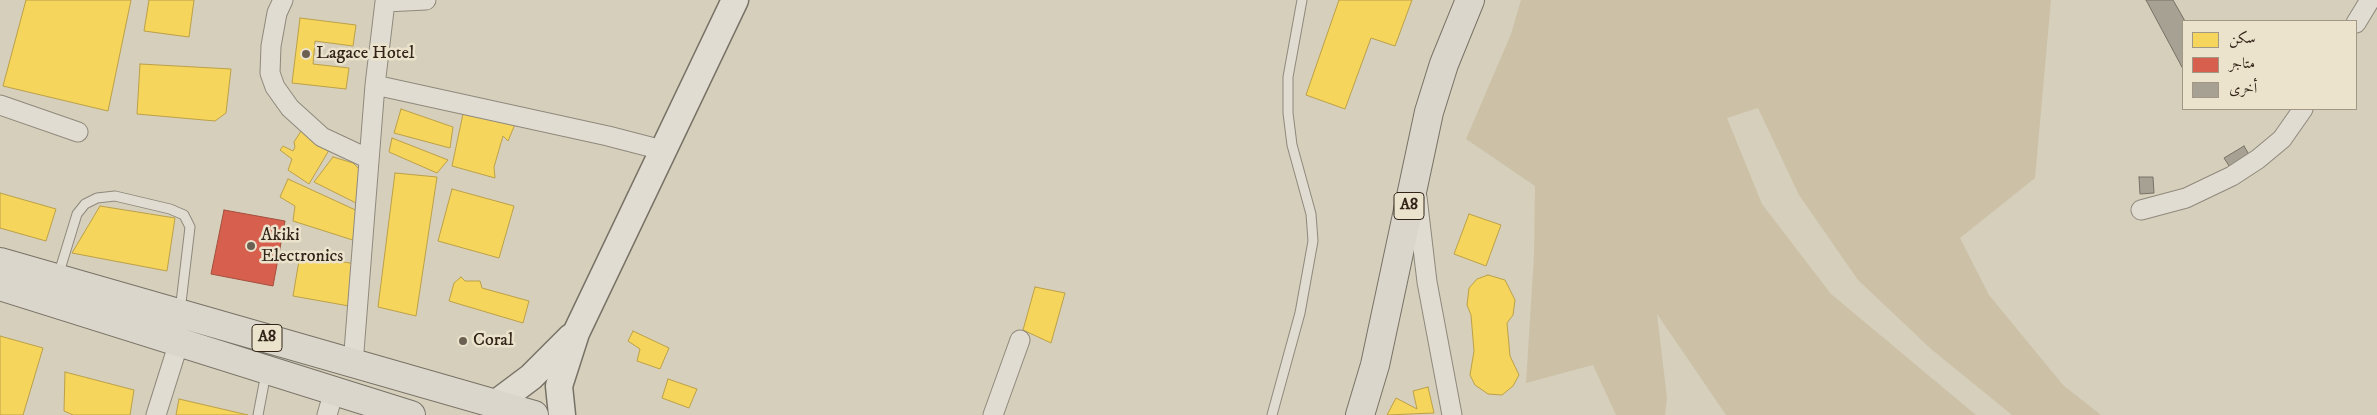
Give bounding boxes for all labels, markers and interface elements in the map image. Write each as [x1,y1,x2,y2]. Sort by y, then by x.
legend [2182,20,2357,110]
text: سكن [2229,29,2256,48]
place label: Lagace Hotel [316,43,414,65]
marker: Lagace Hotel [300,48,312,60]
text: متاجر [2229,54,2255,73]
text: أخرى [2229,79,2257,98]
road number: A8 [1394,192,1424,220]
place label: Akiki Electronics [261,225,343,268]
marker: Akiki Electronics [245,240,257,252]
road number: A8 [252,324,282,352]
place label: Coral [473,330,513,352]
marker: Coral [457,335,469,347]

